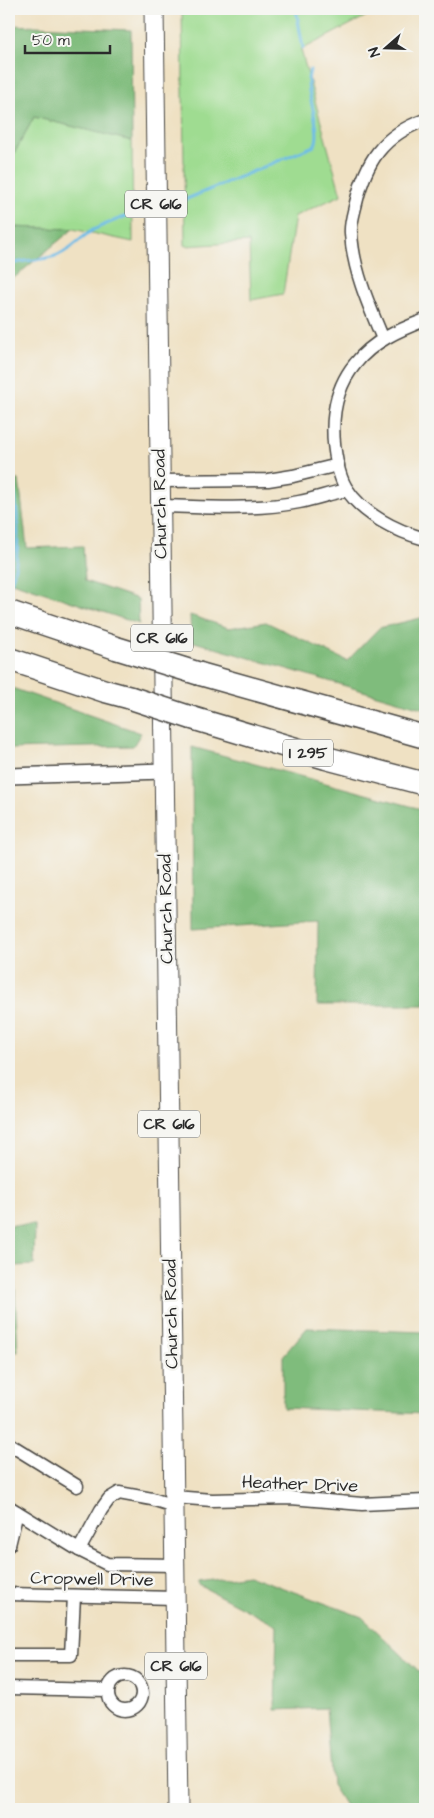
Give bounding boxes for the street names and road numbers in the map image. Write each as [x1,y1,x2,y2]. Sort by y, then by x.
road number: CR 616 [125,190,187,218]
street label: Church Road [147,449,173,559]
road number: CR 616 [131,624,193,651]
road number: I 295 [283,740,333,766]
street label: Church Road [153,854,179,964]
road number: CR 616 [138,1110,200,1138]
street label: Church Road [158,1259,184,1369]
street label: Heather Drive [241,1469,359,1499]
street label: Cropwell Drive [30,1565,154,1593]
road number: CR 616 [145,1652,207,1680]

